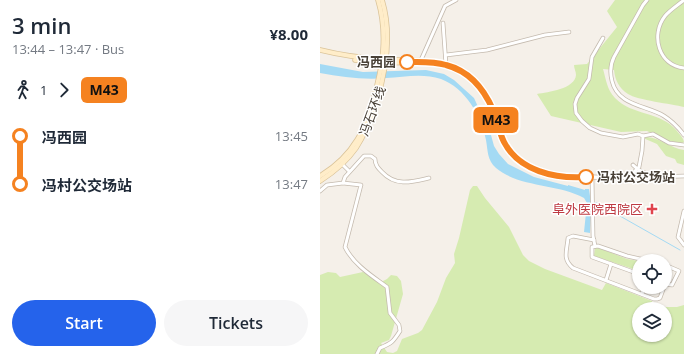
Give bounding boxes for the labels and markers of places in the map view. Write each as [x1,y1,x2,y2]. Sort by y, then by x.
place label: 冯西园 [357,53,396,71]
marker: 冯西园 [399,54,415,70]
place label: 冯村公交场站 [597,168,675,186]
marker: 冯村公交场站 [578,169,594,185]
place label: 阜外医院西院区 [552,200,643,218]
marker: 阜外医院西院区 [646,203,658,215]

